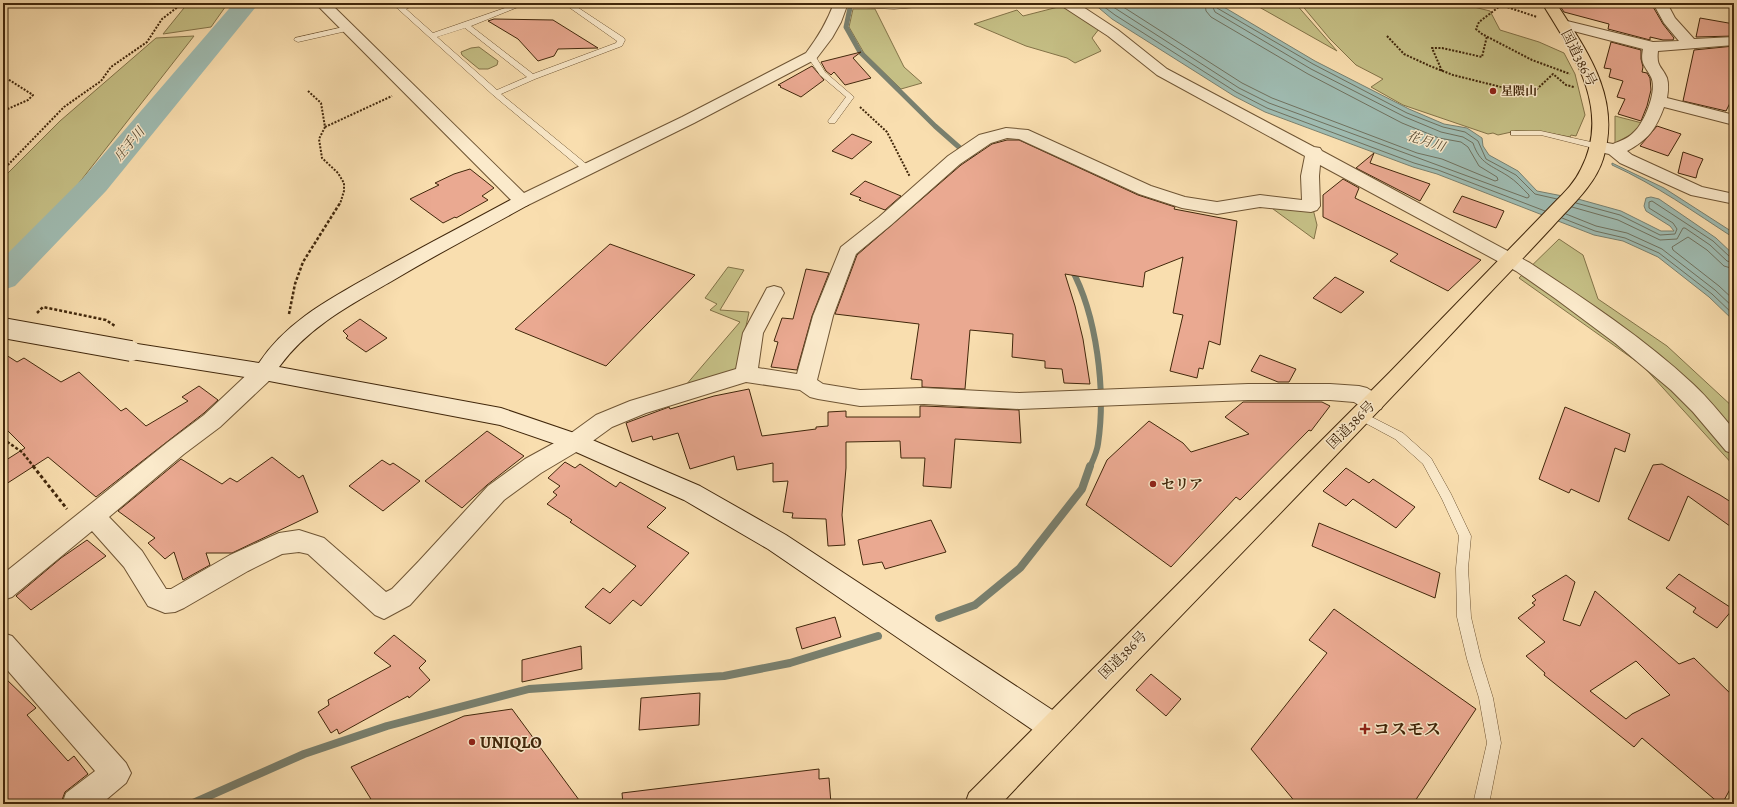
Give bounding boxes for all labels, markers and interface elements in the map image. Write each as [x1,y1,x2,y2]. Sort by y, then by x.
street label: 国道386号 [1557,26,1601,90]
place label: 星隈山 [1501,83,1537,99]
marker: 星隈山 [1488,86,1498,96]
water label: 庄手川 [110,122,149,164]
water label: 花月川 [1405,127,1449,156]
street label: 国道386号 [1323,397,1379,453]
place label: セリア [1161,475,1203,494]
marker: セリア [1148,479,1158,489]
street label: 国道386号 [1095,627,1151,683]
place label: コスモス [1373,718,1441,741]
marker: コスモス [1360,724,1370,734]
place label: UNIQLO [480,731,542,754]
marker: UNIQLO [467,737,477,747]

